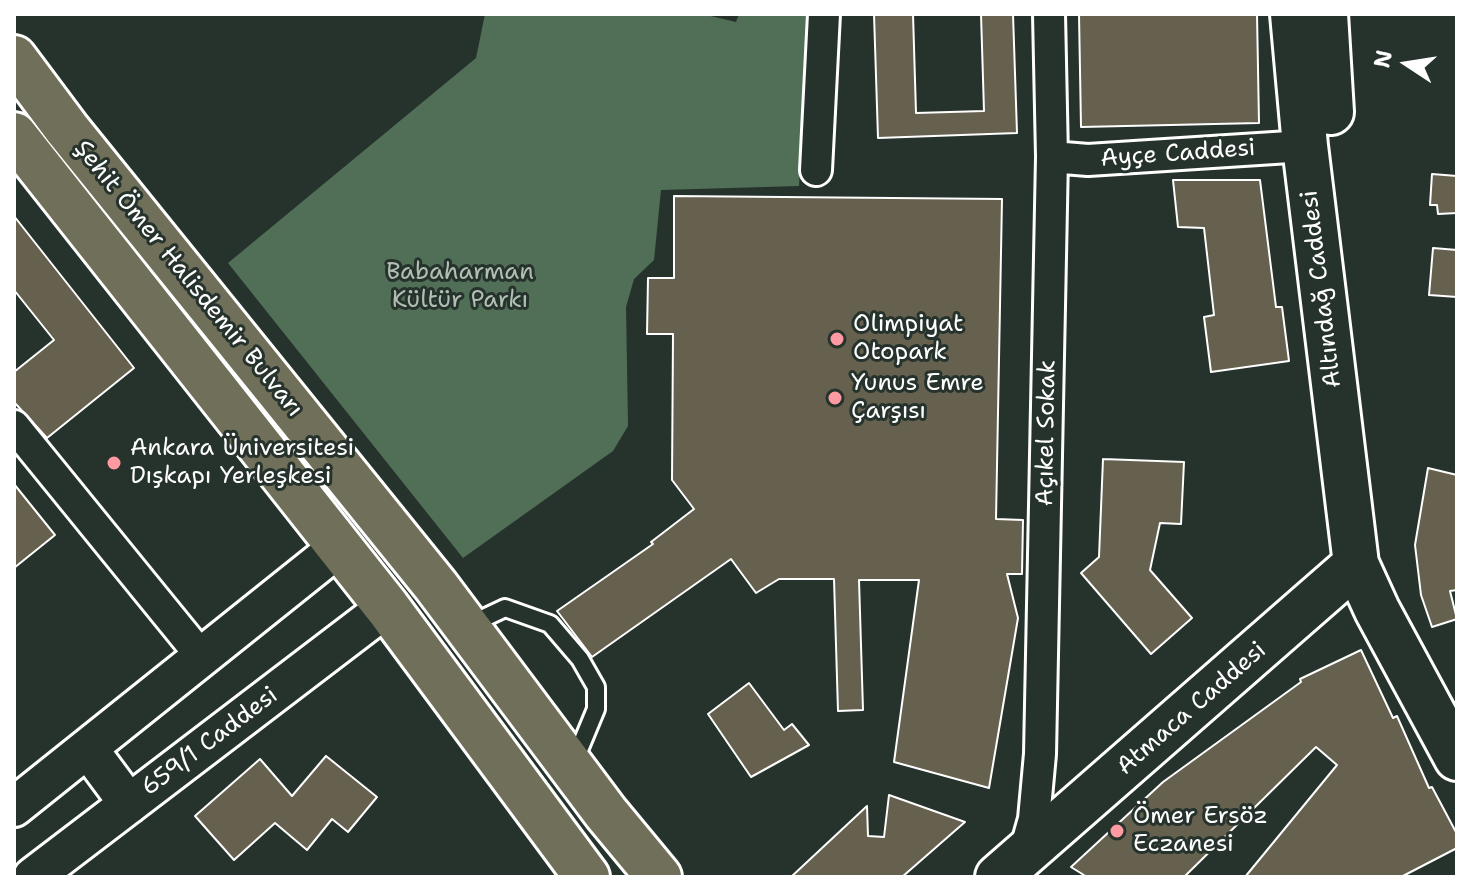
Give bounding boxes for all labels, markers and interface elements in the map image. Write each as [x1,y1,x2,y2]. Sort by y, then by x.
north arrow [1367,24,1447,104]
text: N [1367,47,1399,70]
street label: Ayçe Caddesi [1100,134,1256,174]
street label: Şehit Ömer Halisdemir Bulvarı [67,135,309,423]
street label: Altındağ Caddesi [1296,189,1348,389]
park label: Babaharman Kültür Parkı [386,259,534,315]
place label: Olimpiyat Otopark [853,311,963,367]
marker: Olimpiyat Otopark [828,330,846,348]
street label: Açıkel Sokak [1031,360,1063,506]
place label: Yunus Emre Çarşısı [851,370,984,426]
marker: Yunus Emre Çarşısı [826,389,844,407]
place label: Ankara Üniversitesi Dışkapı Yerleşkesi [130,435,354,491]
marker: Ankara Üniversitesi Dışkapı Yerleşkesi [105,454,123,472]
street label: Atmaca Caddesi [1112,636,1272,782]
street label: 659/1 Caddesi [136,681,284,803]
place label: Ömer Ersöz Eczanesi [1133,803,1268,859]
marker: Ömer Ersöz Eczanesi [1108,822,1126,840]

